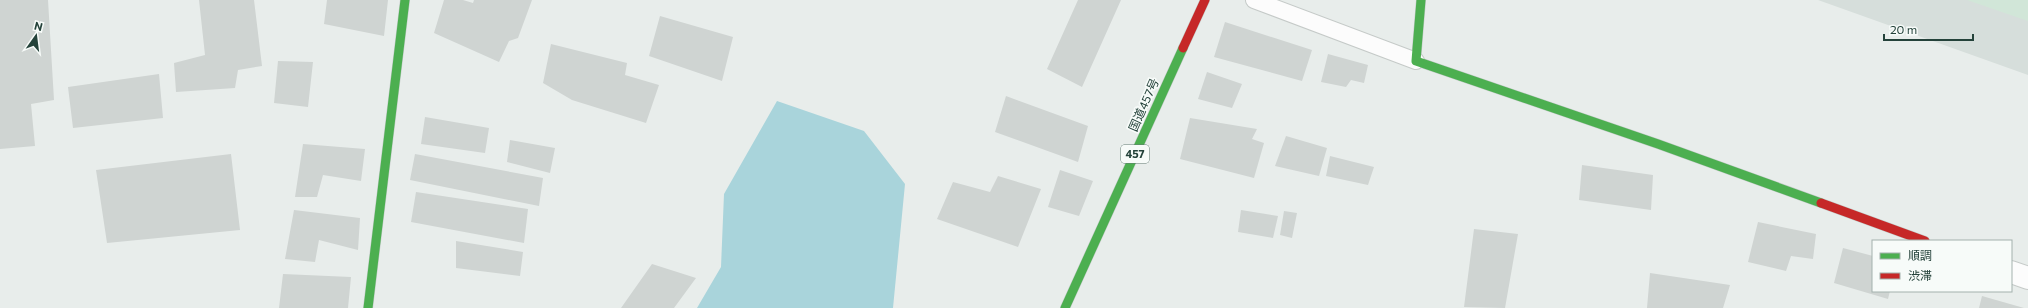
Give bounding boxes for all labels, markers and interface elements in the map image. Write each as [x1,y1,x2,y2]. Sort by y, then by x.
north arrow [16,16,56,56]
scale bar [1884,16,1973,42]
text: N [33,19,44,33]
text: 20 m [1890,22,1917,36]
street label: 国道457号 [1125,76,1161,133]
road number: 457 [1121,145,1149,163]
legend [1872,240,2012,292]
text: 順調 [1908,248,1932,262]
text: 渋滞 [1908,268,1932,282]

